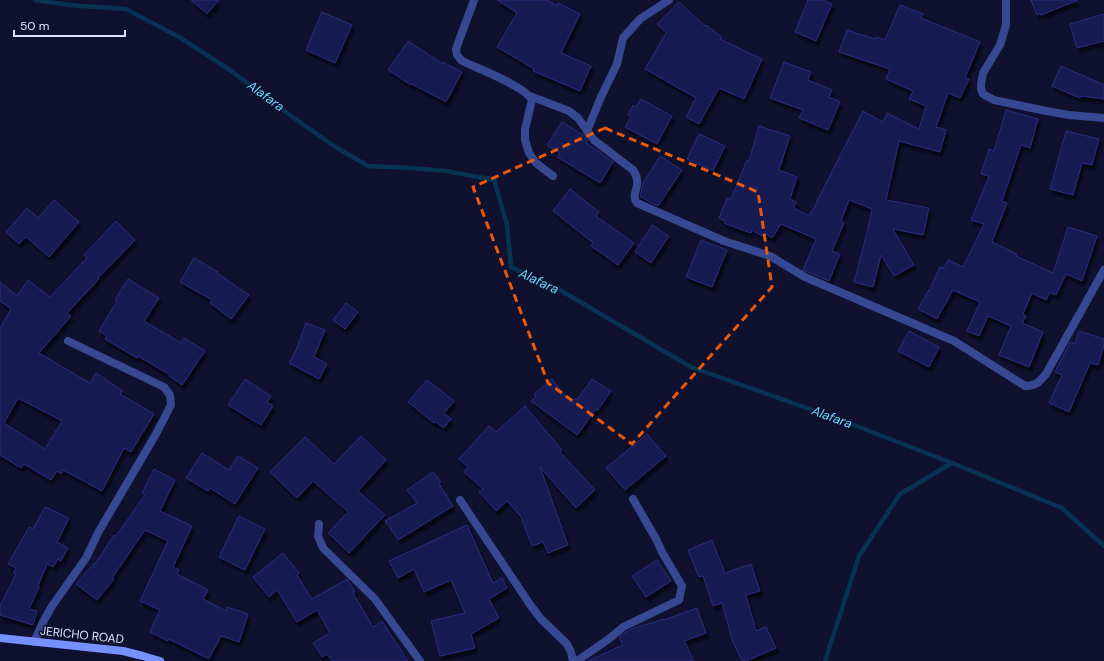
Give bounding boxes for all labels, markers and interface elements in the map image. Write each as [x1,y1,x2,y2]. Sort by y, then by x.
scale bar [14,12,125,38]
text: 50 m [20,18,49,34]
water label: Alafara [243,76,288,115]
water label: Alafara [515,264,562,298]
water label: Alafara [808,401,855,432]
street label: JERICHO ROAD [39,623,125,647]

